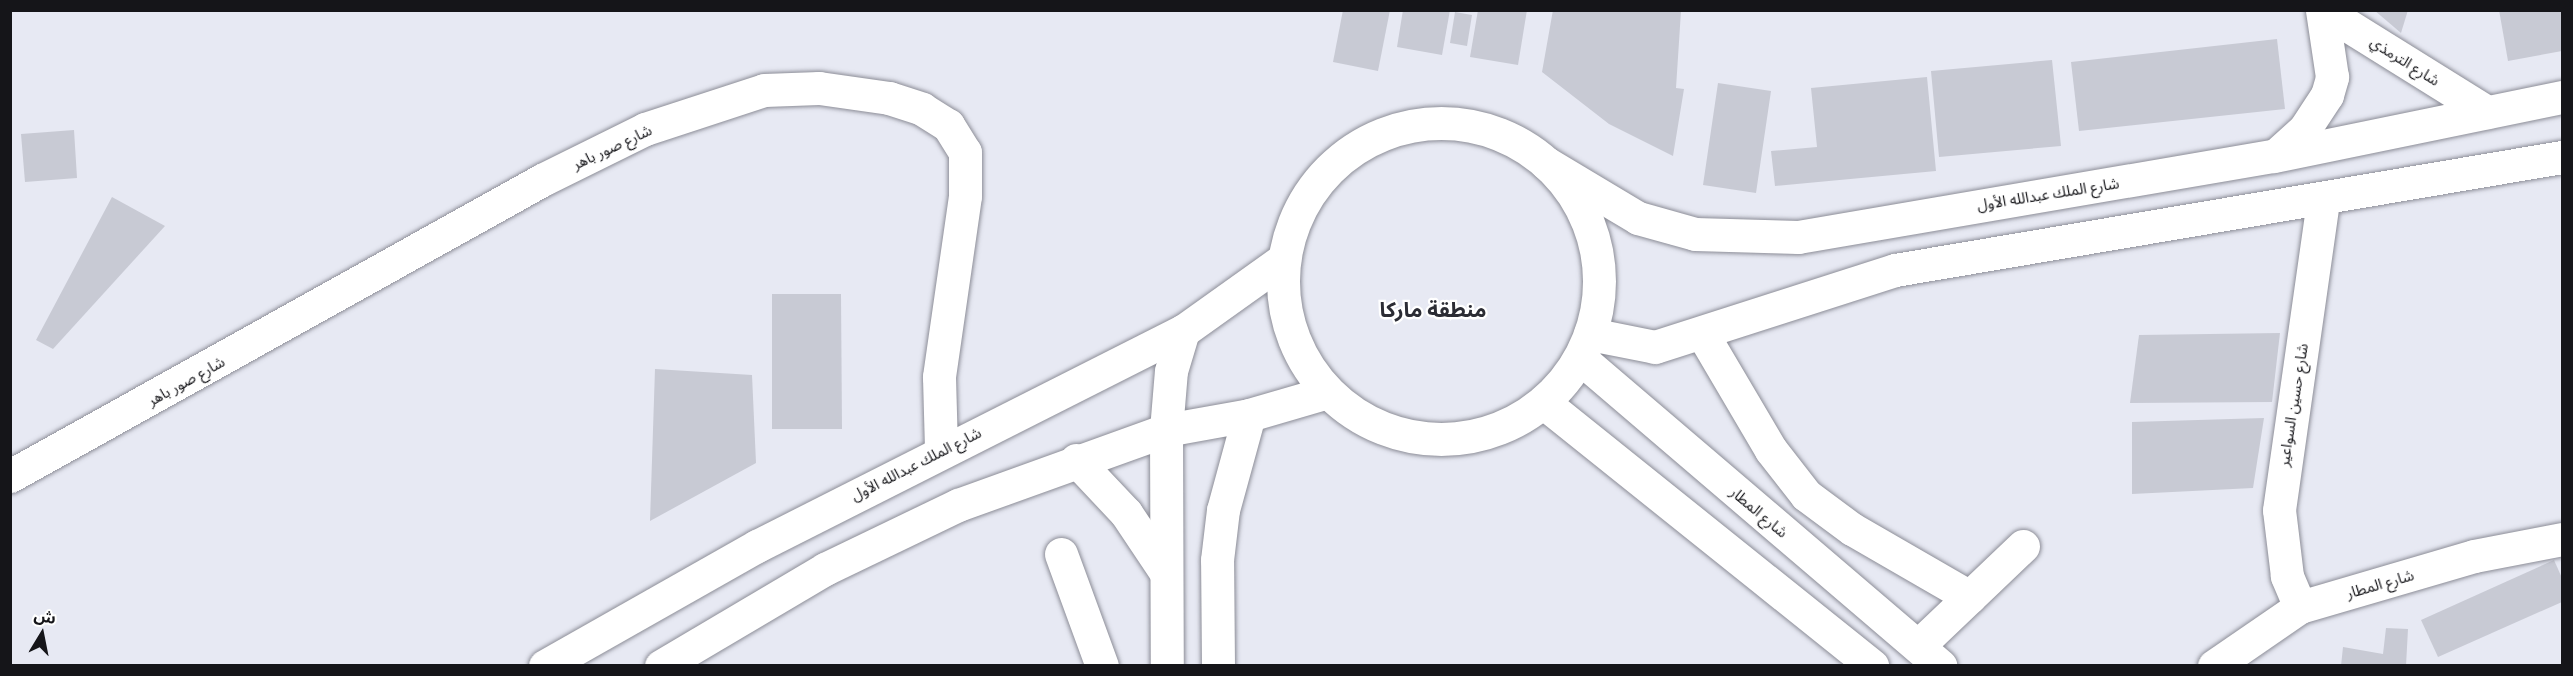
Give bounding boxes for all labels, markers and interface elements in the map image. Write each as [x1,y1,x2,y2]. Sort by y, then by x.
street label: شارع الترمذي [2367,33,2443,89]
street label: شارع صور باهر [569,121,655,173]
street label: شارع الملك عبدالله الأول [1976,174,2120,214]
district label: منطقة ماركا [1380,296,1486,322]
street label: شارع حسين السواعير [2274,342,2312,468]
street label: شارع صور باهر [144,352,228,410]
street label: شارع الملك عبدالله الأول [848,423,984,505]
street label: شارع المطار [1727,483,1791,541]
street label: شارع المطار [2344,566,2416,602]
north arrow [12,604,72,664]
text: ش [33,605,58,628]

